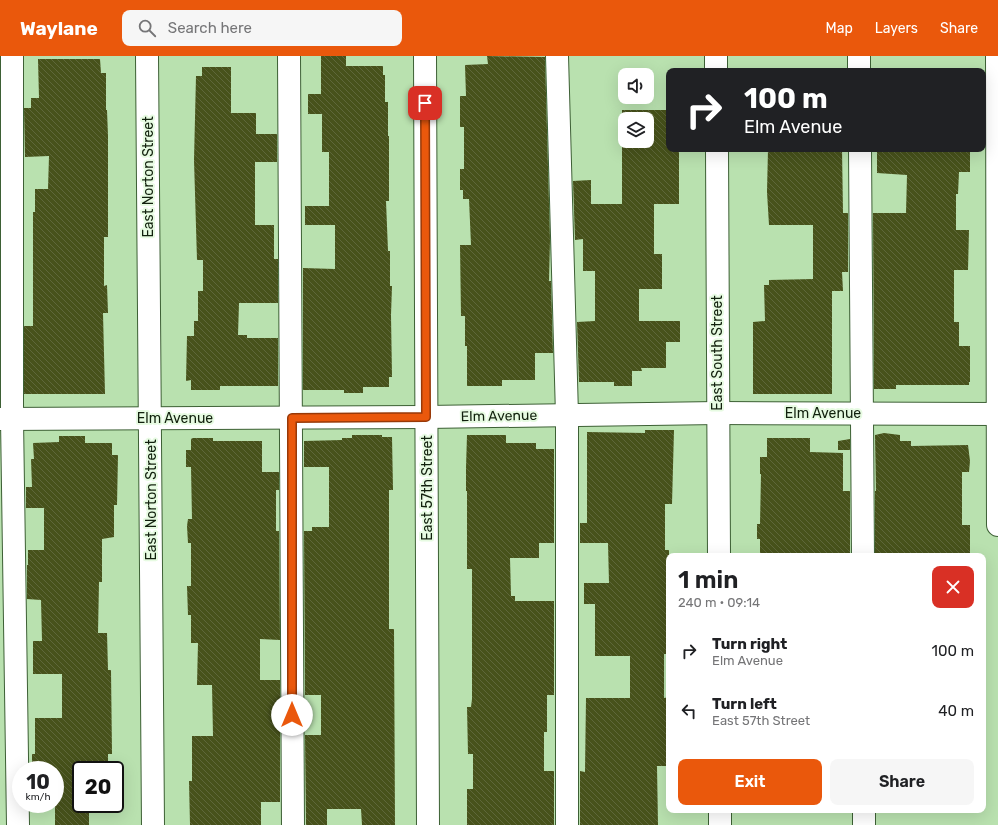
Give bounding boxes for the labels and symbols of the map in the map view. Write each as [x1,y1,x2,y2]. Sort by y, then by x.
pin [408,86,442,120]
street label: East Norton Street [140,116,157,238]
street label: East South Street [709,295,726,411]
street label: Elm Avenue [785,405,861,422]
street label: Elm Avenue [461,407,538,425]
street label: Elm Avenue [137,410,213,427]
street label: East 57th Street [419,435,436,541]
street label: East Norton Street [143,439,160,561]
position arrow [271,694,313,736]
speed limit sign: 20 [72,761,124,813]

